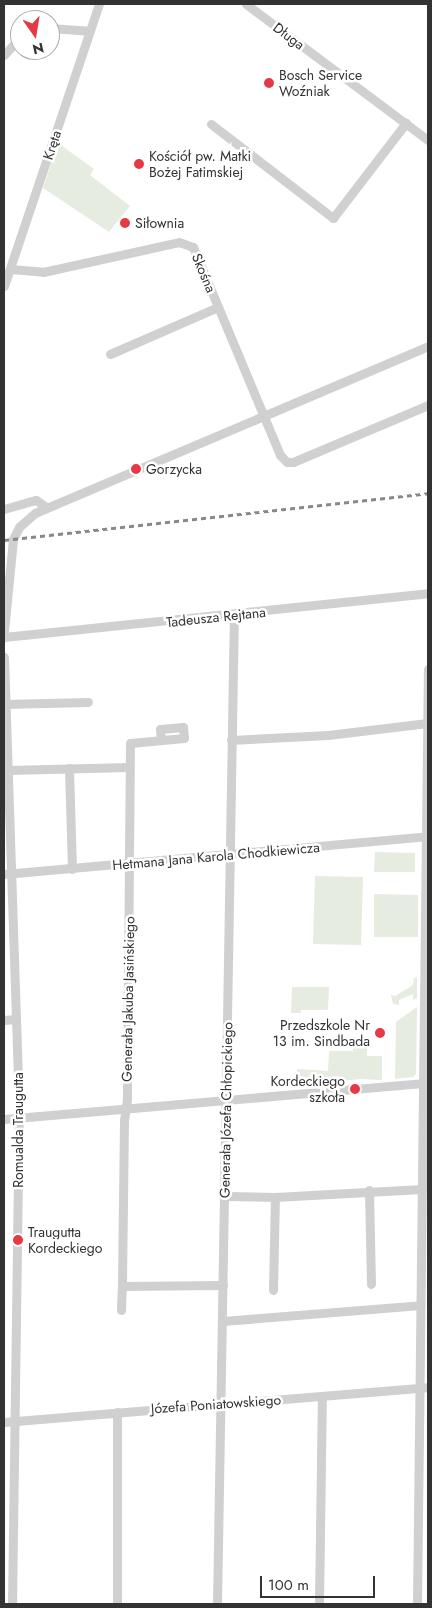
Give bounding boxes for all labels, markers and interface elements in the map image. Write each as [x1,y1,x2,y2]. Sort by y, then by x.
north arrow [10,10,60,60]
street label: Długa [270,19,308,53]
text: N [30,38,46,60]
place label: Bosch Service Woźniak [279,67,362,100]
marker: Bosch Service Woźniak [263,77,275,89]
street label: Kręta [39,128,65,162]
place label: Kościół pw. Matki Bożej Fatimskiej [149,148,251,180]
marker: Kościół pw. Matki Bożej Fatimskiej [133,158,145,170]
place label: Siłownia [135,215,184,231]
marker: Siłownia [119,217,131,229]
street label: Skośna [188,251,220,295]
place label: Gorzycka [146,461,202,477]
marker: Gorzycka [130,463,142,475]
street label: Tadeusza Rejtana [165,603,267,631]
street label: Hetmana Jana Karola Chodkiewicza [112,839,320,873]
street label: Generała Jakuba Jasińskiego [118,916,138,1082]
place label: Przedszkole Nr 13 im. Sindbada [273,1017,370,1050]
street label: Generała Józefa Chłopickiego [216,1022,236,1198]
marker: Przedszkole Nr 13 im. Sindbada [374,1027,386,1039]
street label: Romualda Traugutta [10,1072,26,1188]
place label: Kordeckiego szkoła [271,1073,345,1106]
marker: Kordeckiego szkoła [349,1083,361,1095]
place label: Traugutta Kordeckiego [28,1224,102,1256]
marker: Traugutta Kordeckiego [12,1234,24,1246]
street label: Józefa Poniatowskiego [150,1391,282,1417]
scale bar [262,1566,377,1598]
text: 100 m [268,1574,309,1596]

